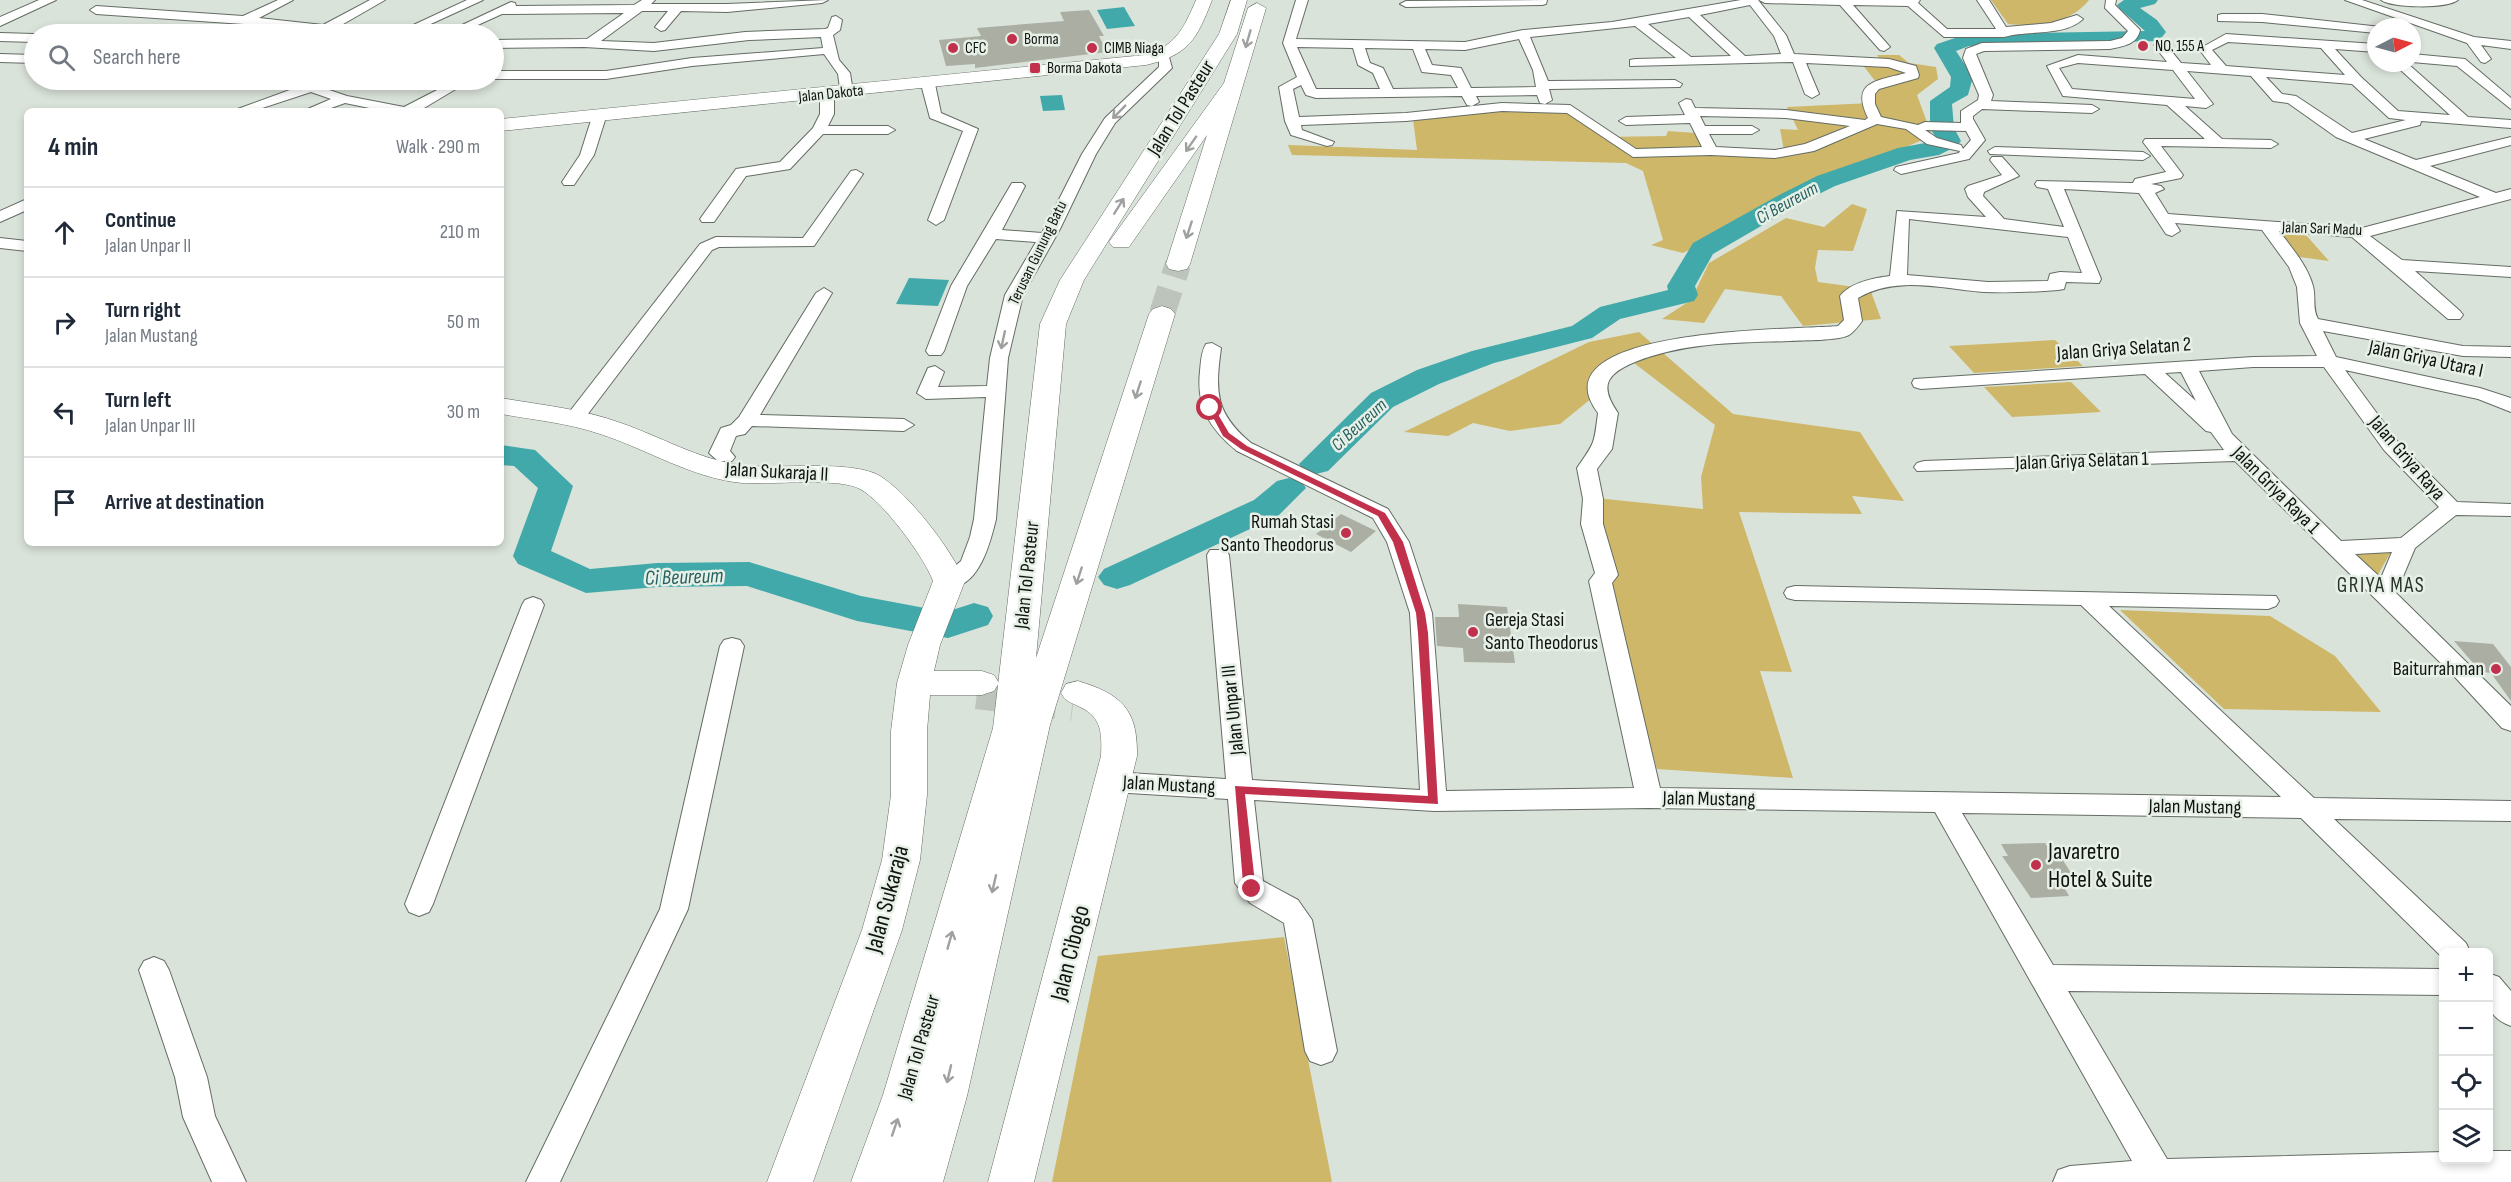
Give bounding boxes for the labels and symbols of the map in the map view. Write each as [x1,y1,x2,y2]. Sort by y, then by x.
north arrow [2367,18,2421,72]
place label: Borma [1024,30,1059,49]
one-way arrow [1242,30,1253,49]
marker: Borma [1005,32,1019,46]
place label: NO. 155 A [2155,37,2204,56]
place label: CFC [965,39,987,58]
place label: CIMB Niaga [1104,39,1164,58]
marker: NO. 155 A [2136,39,2150,53]
marker: CFC [946,41,960,55]
marker: CIMB Niaga [1085,41,1099,55]
street label: Jalan Tol Pasteur [1142,56,1220,161]
place label: Borma Dakota [1047,59,1122,78]
marker: Borma Dakota [1028,61,1042,75]
street label: Jalan Dakota [797,81,864,107]
one-way arrow [1111,104,1126,119]
one-way arrow [1185,135,1197,151]
water label: Ci Beureum [1752,177,1822,229]
street label: Terusan Gunung Batu [1005,198,1071,308]
one-way arrow [1114,198,1126,215]
street label: Jalan Sari Madu [2281,218,2362,240]
one-way arrow [1183,220,1194,239]
one-way arrow [997,330,1008,349]
street label: Jalan Griya Selatan 2 [2055,332,2192,366]
street label: Jalan Griya Utara I [2365,335,2486,383]
one-way arrow [1132,380,1143,399]
route start [1196,394,1222,420]
water label: Ci Beureum [1327,395,1391,455]
street label: Jalan Griya Raya [2363,410,2450,505]
street label: Jalan Griya Raya 1 [2226,440,2325,539]
street label: Jalan Griya Selatan 1 [2014,447,2149,475]
street label: Jalan Sukaraja II [724,457,829,487]
place label: Rumah Stasi Santo Theodorus [1221,510,1334,557]
street label: Jalan Tol Pasteur [1009,520,1045,631]
marker: Rumah Stasi Santo Theodorus [1339,526,1353,540]
water label: Ci Beureum [644,563,724,591]
one-way arrow [1073,566,1084,585]
district label: GRIYA MAS [2337,573,2425,598]
place label: Gereja Stasi Santo Theodorus [1485,608,1598,655]
marker: Gereja Stasi Santo Theodorus [1466,625,1480,639]
place label: Baiturrahman [2393,657,2484,681]
marker: Baiturrahman [2489,662,2503,676]
street label: Jalan Unpar III [1216,664,1250,757]
street label: Jalan Mustang [1121,771,1216,799]
street label: Jalan Mustang [1661,786,1756,812]
street label: Jalan Mustang [2147,794,2242,820]
place label: Javaretro Hotel & Suite [2047,837,2153,894]
street label: Jalan Sukaraja [859,842,915,957]
marker: Javaretro Hotel & Suite [2029,858,2043,872]
one-way arrow [988,875,1000,894]
route end [1238,875,1264,901]
street label: Jalan Cibogo [1044,902,1096,1005]
one-way arrow [945,931,956,950]
street label: Jalan Tol Pasteur [892,991,946,1103]
one-way arrow [943,1064,955,1083]
one-way arrow [890,1118,901,1137]

